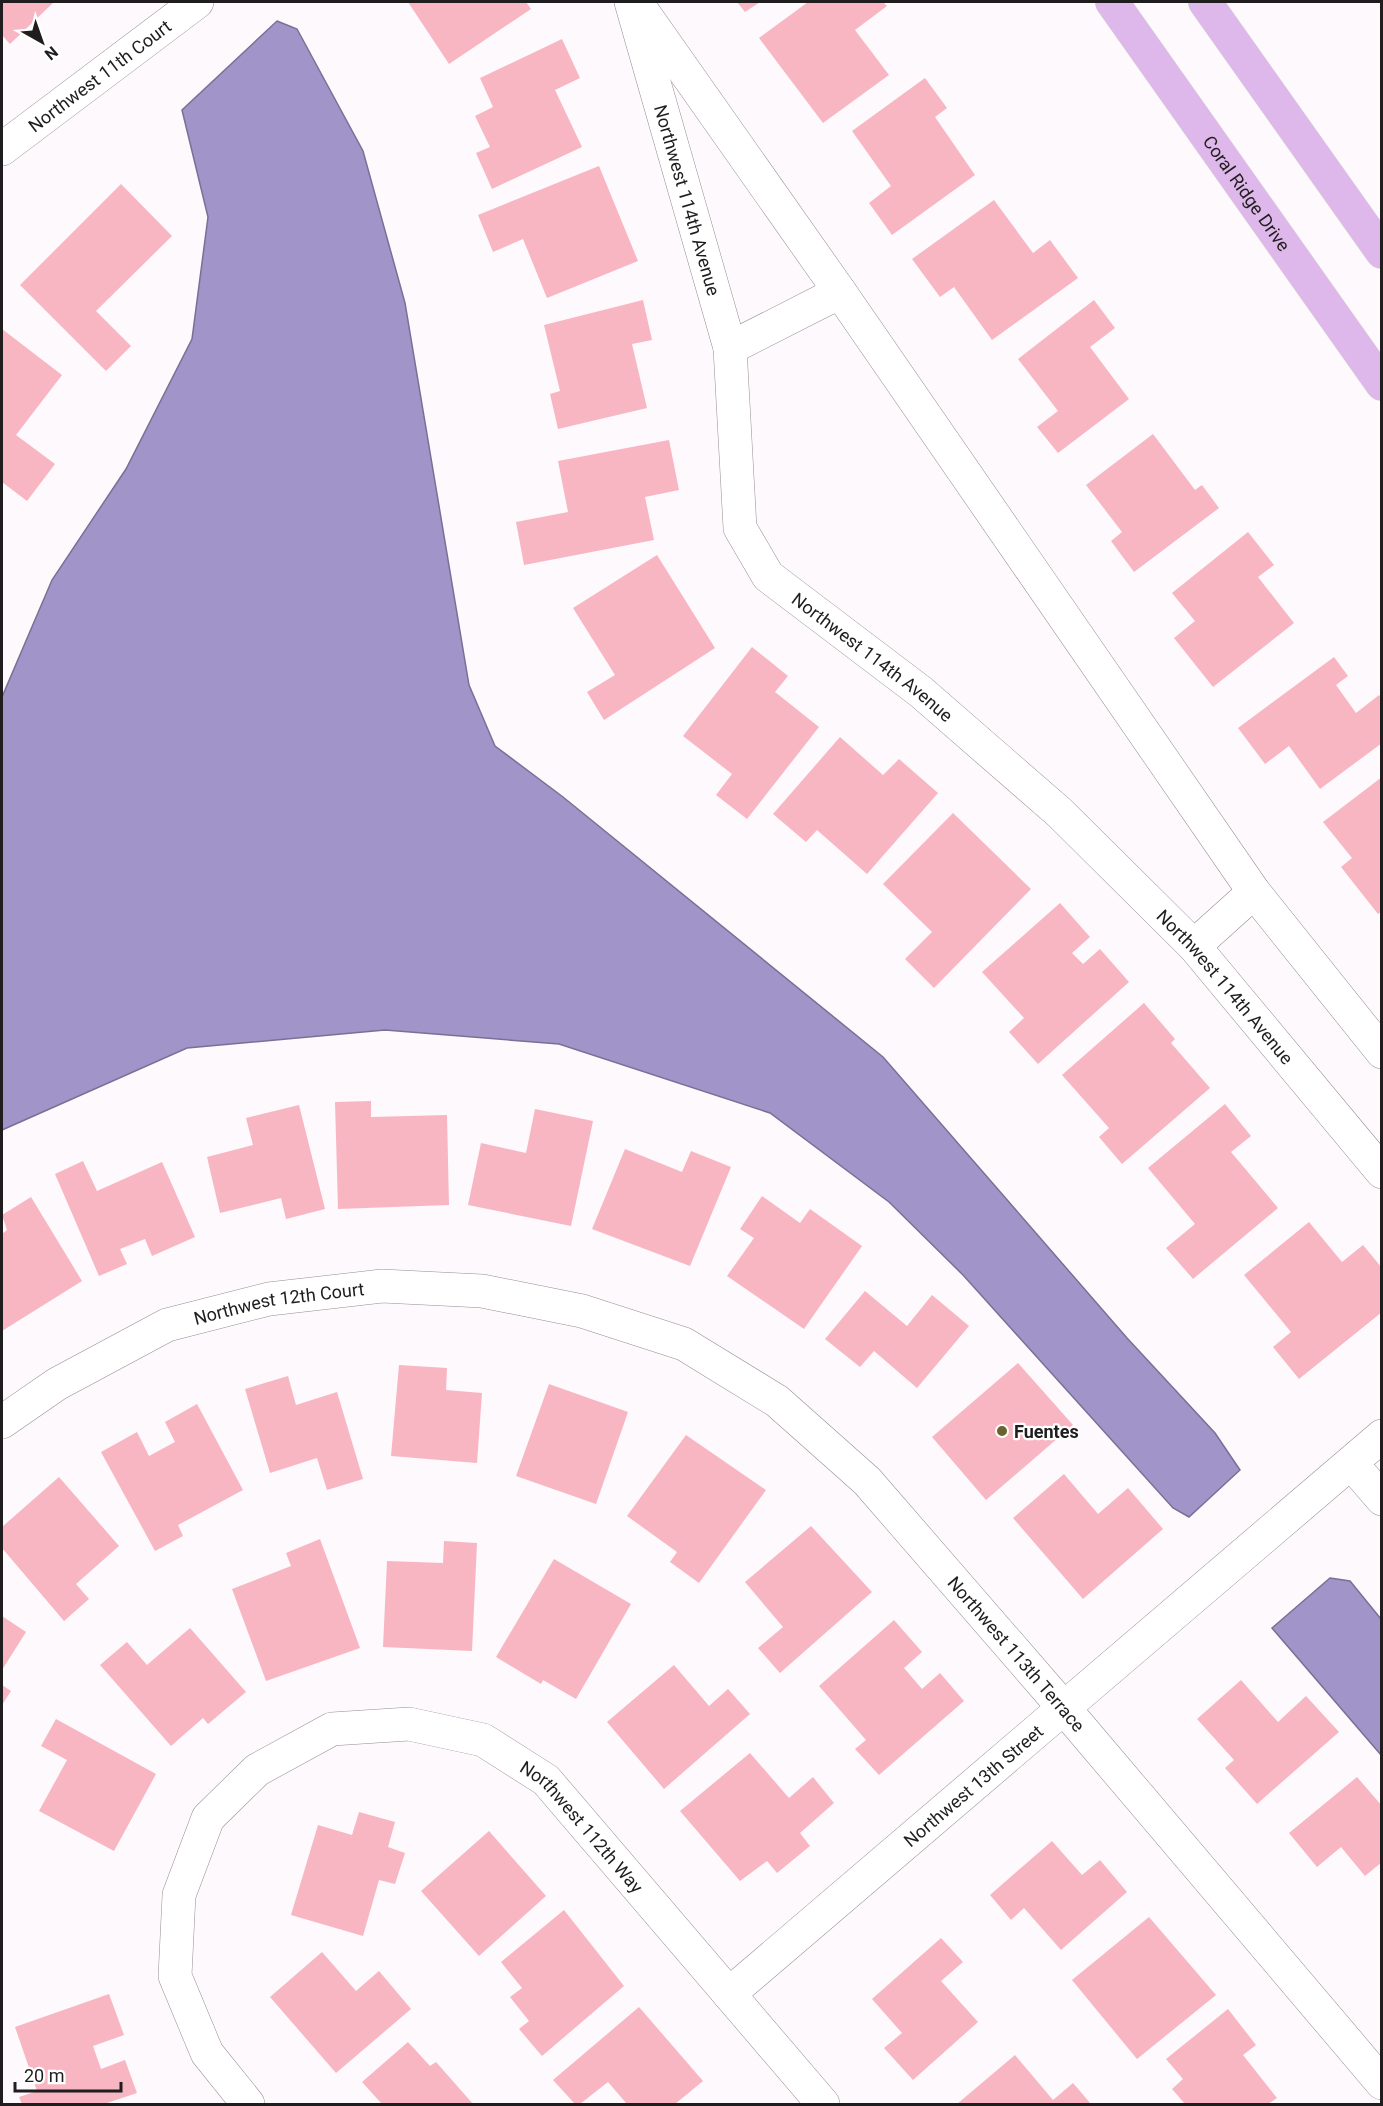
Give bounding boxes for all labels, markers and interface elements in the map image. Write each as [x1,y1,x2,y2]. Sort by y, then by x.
north arrow [12,12,72,72]
street label: Northwest 11th Court [23,14,175,136]
street label: Northwest 114th Avenue [650,102,725,298]
street label: Coral Ridge Drive [1199,131,1295,255]
street label: Northwest 114th Avenue [788,588,957,726]
street label: Northwest 114th Avenue [1153,905,1298,1068]
street label: Northwest 12th Court [191,1278,365,1328]
place label: Fuentes [1014,1421,1079,1442]
marker: Fuentes [995,1424,1009,1438]
street label: Northwest 113th Terrace [944,1572,1090,1736]
street label: Northwest 13th Street [899,1720,1047,1851]
street label: Northwest 112th Way [517,1756,648,1897]
scale bar [15,2055,122,2093]
text: 20 m [24,2065,64,2086]

